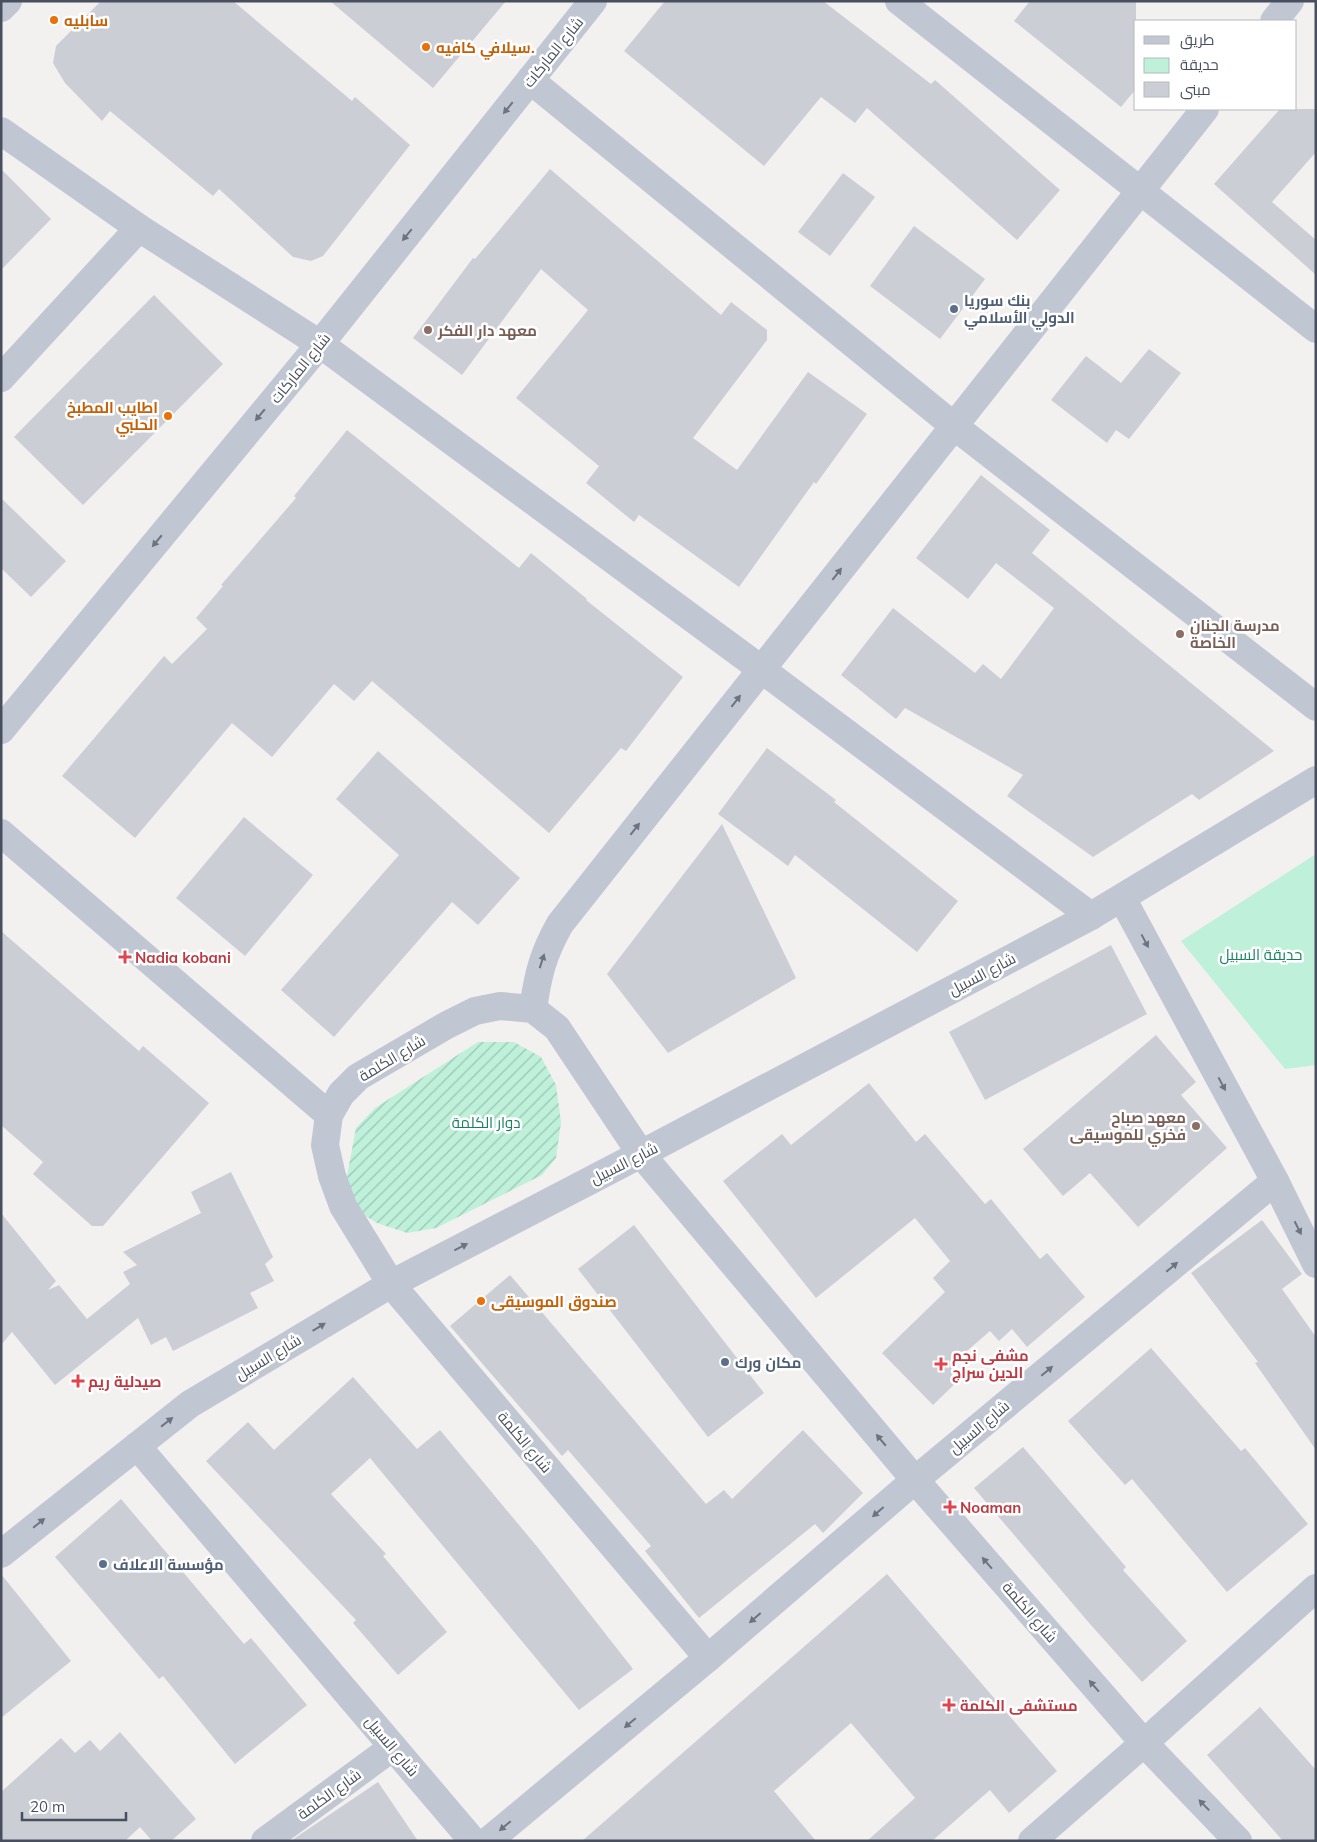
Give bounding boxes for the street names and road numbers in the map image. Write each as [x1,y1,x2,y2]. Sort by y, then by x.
street label: شارع الماركات [519,13,589,92]
street label: شارع الماركات [266,329,336,408]
street label: شارع السبيل [945,948,1020,1001]
street label: شارع الكلمة [355,1031,430,1087]
street label: شارع السبيل [587,1138,662,1190]
street label: شارع السبيل [232,1330,305,1386]
street label: شارع السبيل [945,1396,1014,1459]
street label: شارع الكلمة [492,1407,556,1478]
street label: شارع الكلمة [997,1578,1062,1648]
street label: شارع السبيل [360,1712,423,1781]
street label: شارع الكلمة [293,1764,366,1825]

